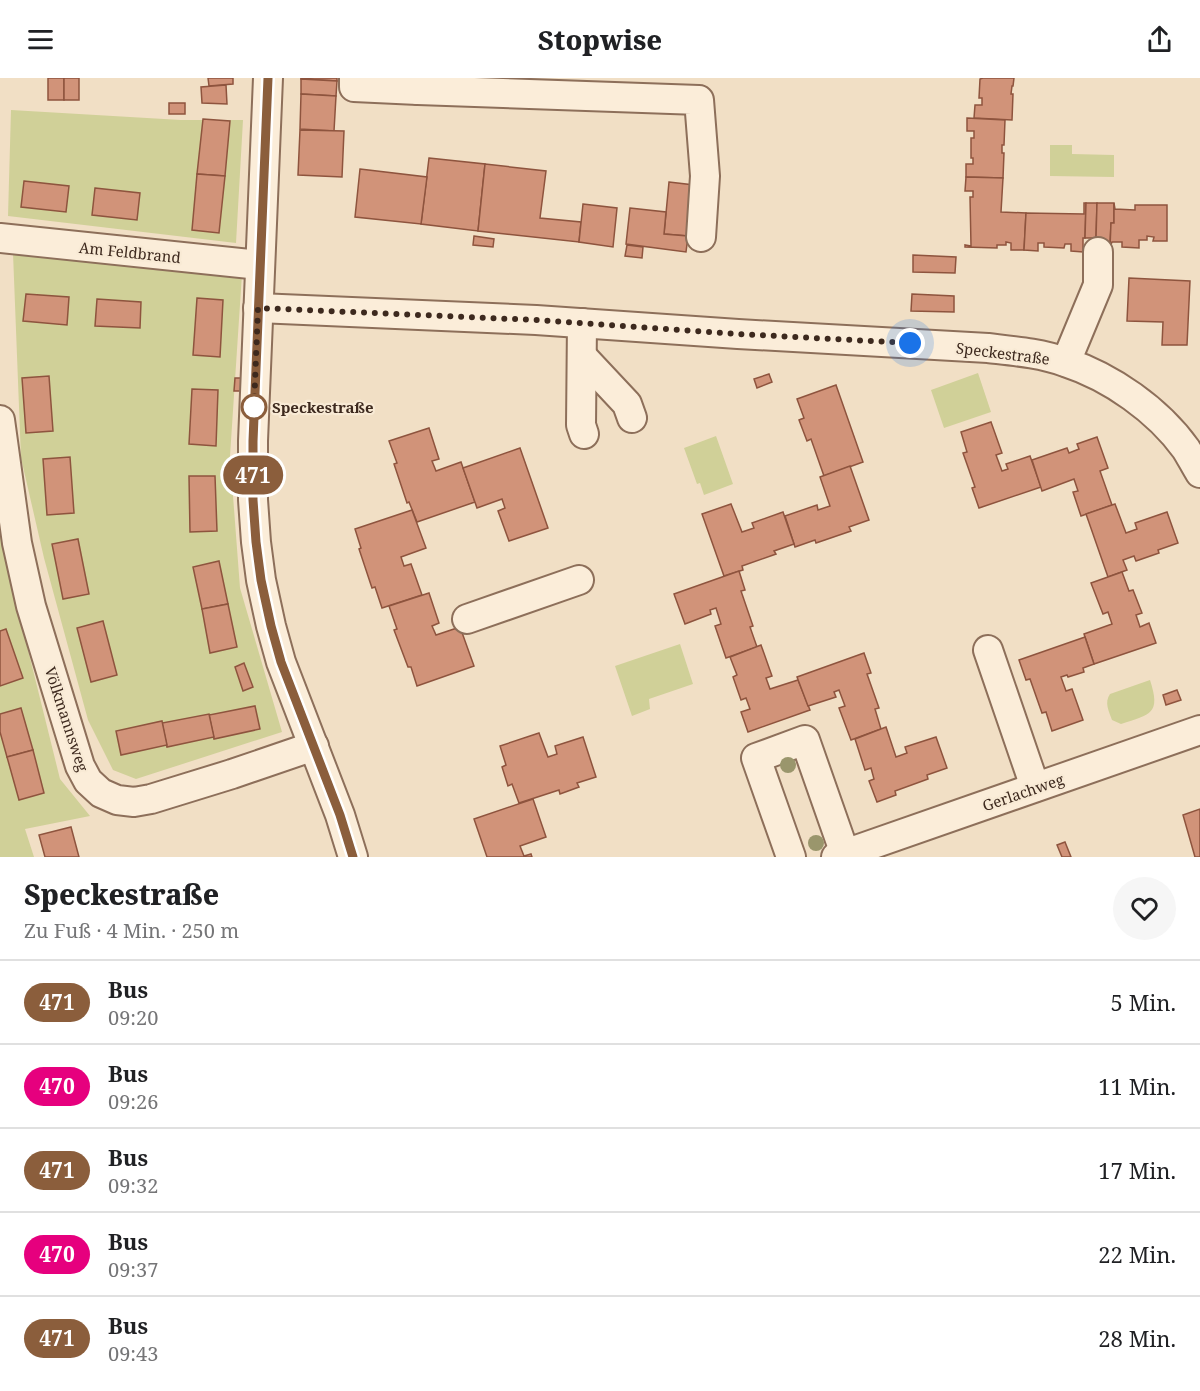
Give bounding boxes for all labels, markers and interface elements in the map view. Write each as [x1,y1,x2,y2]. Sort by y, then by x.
text: Stopwise [538,21,662,58]
icon: menu [24,23,57,56]
icon: share [1143,23,1176,56]
street label: Am Feldbrand [78,237,182,267]
your location [895,328,925,358]
street label: Speckestraße [955,337,1051,369]
marker: Speckestraße [241,394,267,420]
place label: Speckestraße [272,397,374,417]
line badge: 471 [218,456,288,494]
text: 471 [235,461,271,489]
street label: Völkmannsweg [41,664,93,774]
street label: Gerlachweg [980,769,1066,815]
text: Speckestraße [24,875,219,913]
button: heart [1113,877,1176,940]
text: Zu Fuß · 4 Min. · 250 m [24,917,239,944]
text: Bus [108,974,148,1004]
text: 5 Min. [1111,987,1176,1017]
text: 471 [39,988,75,1016]
text: 09:20 [108,1004,158,1031]
text: Bus [108,1058,148,1088]
text: 11 Min. [1098,1071,1176,1101]
text: 470 [39,1072,75,1100]
text: 09:26 [108,1088,158,1115]
text: Bus [108,1142,148,1172]
text: 17 Min. [1098,1155,1176,1185]
text: 471 [39,1156,75,1184]
text: 09:32 [108,1172,158,1199]
text: Bus [108,1226,148,1256]
text: 22 Min. [1098,1239,1176,1269]
text: 470 [39,1240,75,1268]
text: 09:37 [108,1256,158,1283]
text: Bus [108,1310,148,1340]
text: 28 Min. [1098,1323,1176,1353]
text: 471 [39,1324,75,1352]
text: 09:43 [108,1340,158,1367]

